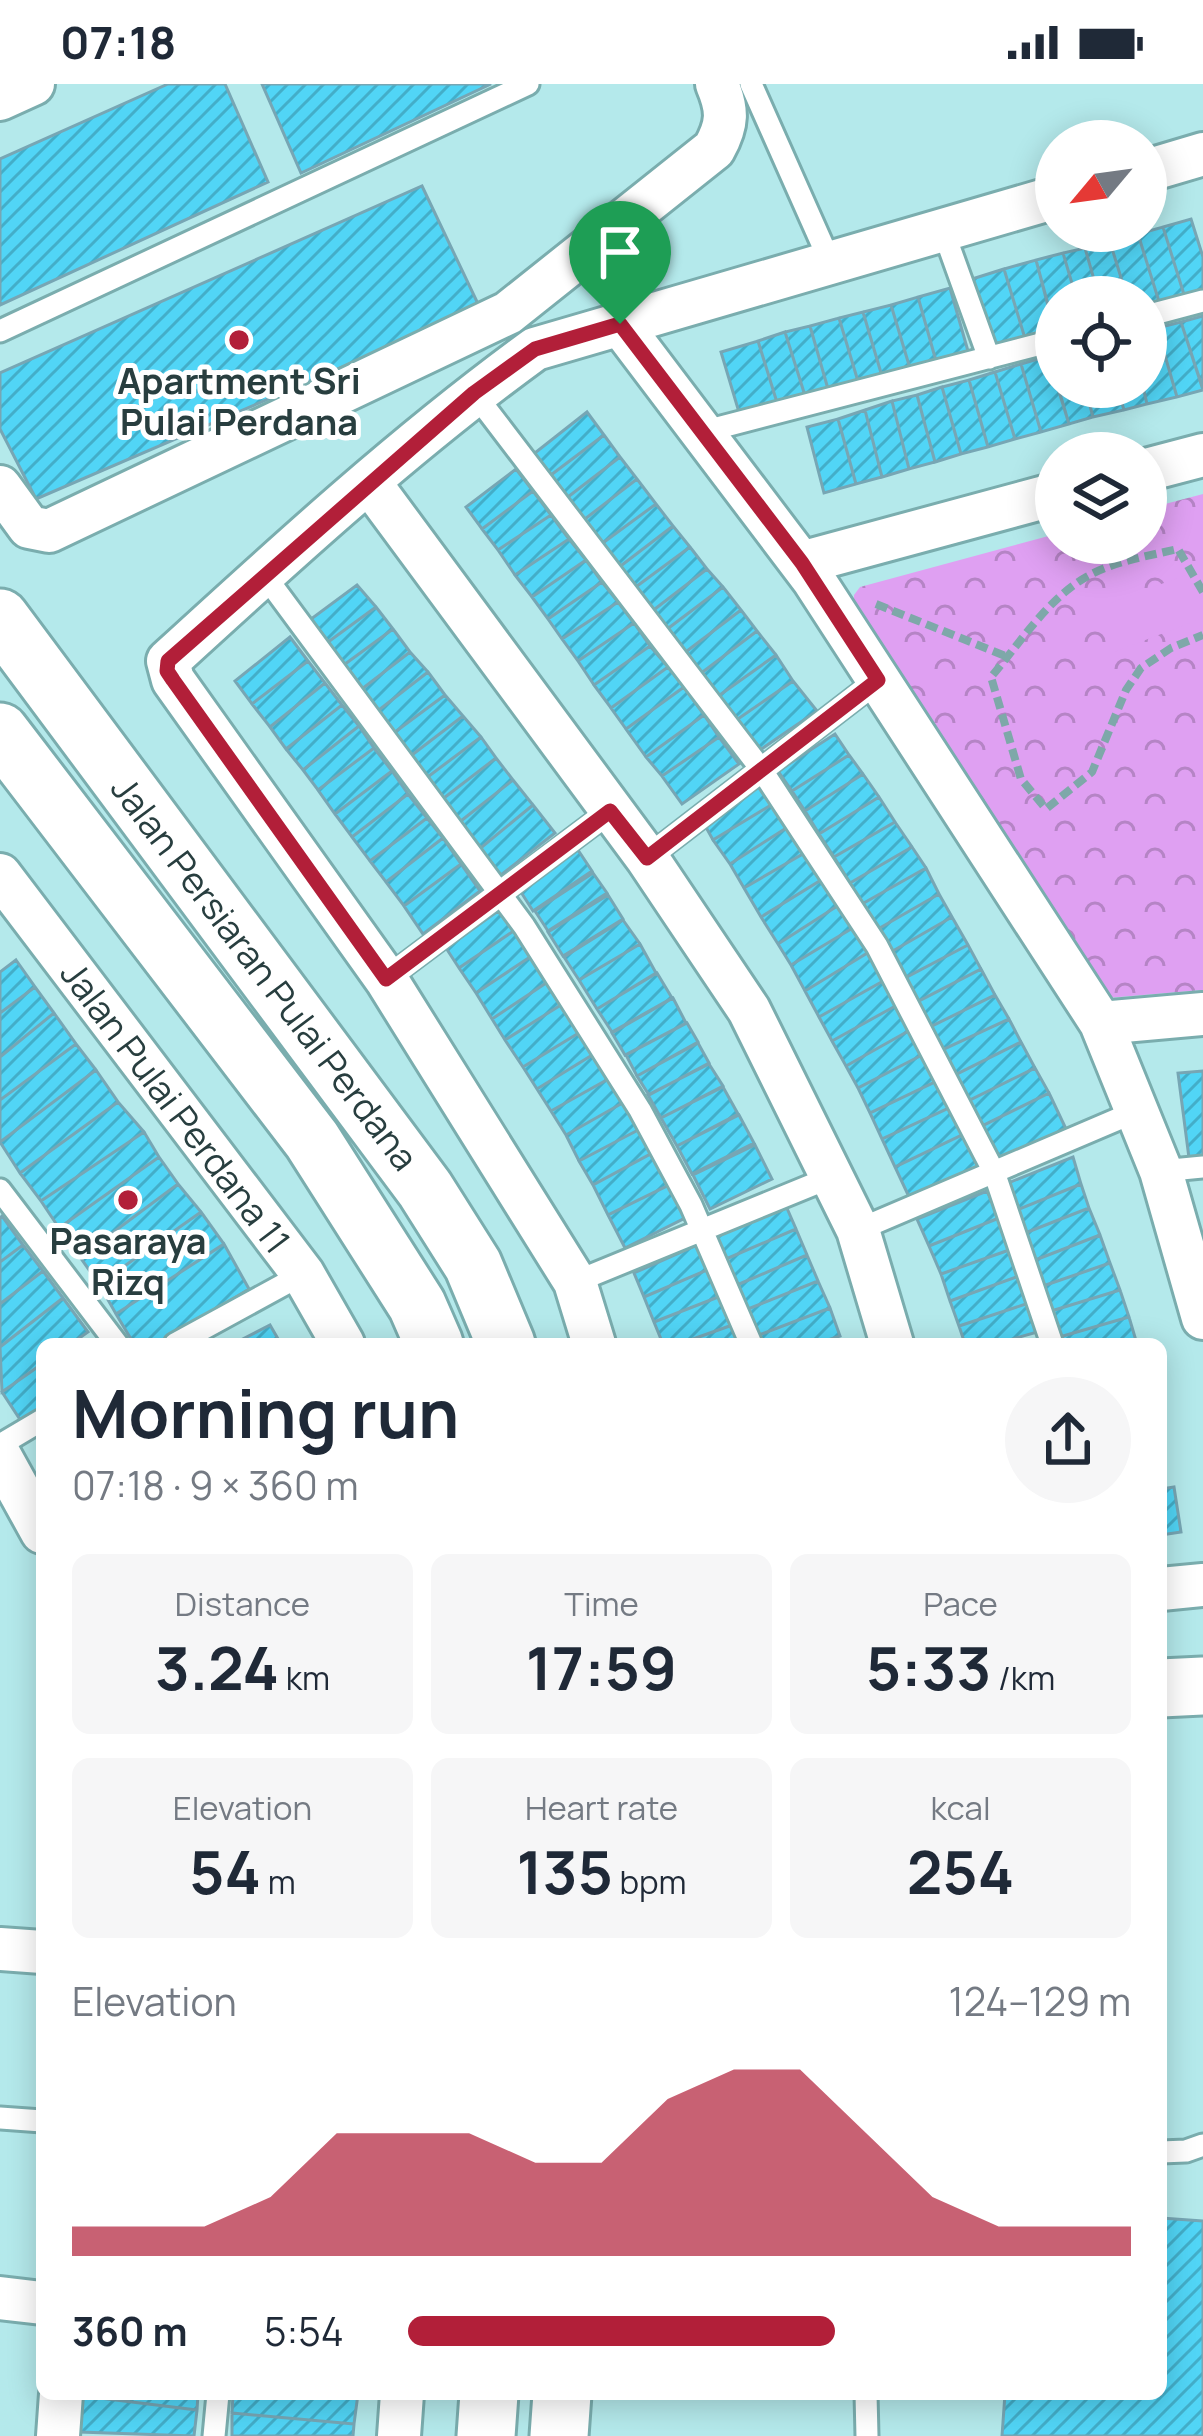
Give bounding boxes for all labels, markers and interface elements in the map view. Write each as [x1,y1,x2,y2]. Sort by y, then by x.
text: 07:18 [60,11,176,73]
north arrow [1035,120,1167,252]
map controls [1035,120,1167,564]
pin [569,201,671,324]
icon: arrive [587,219,653,285]
button: locate [1035,276,1167,408]
marker: Apartment Sri Pulai Perdana [226,327,252,353]
place label: Apartment Sri Pulai Perdana [117,356,361,446]
button: layers [1035,432,1167,564]
street label: Jalan Persiaran Pulai Perdana [100,766,430,1180]
street label: Jalan Pulai Perdana 11 [50,951,302,1263]
marker: Pasaraya Rizq [115,1187,141,1213]
place label: Pasaraya Rizq [49,1216,207,1306]
text: Morning run [72,1368,459,1458]
button: share [1005,1377,1131,1503]
text: 07:18 · 9 × 360 m [72,1458,359,1512]
text: Distance [175,1581,310,1626]
text: Time [564,1581,639,1626]
text: Pace [923,1581,998,1626]
text: 3.24 [155,1626,279,1708]
text: 17:59 [526,1626,677,1708]
text: 5:33 [866,1626,991,1708]
text: km [279,1655,330,1700]
text: /km [991,1655,1055,1700]
text: Elevation [173,1785,312,1830]
text: Heart rate [525,1785,678,1830]
text: kcal [930,1785,991,1830]
text: 54 [189,1830,261,1912]
text: 135 [517,1830,613,1912]
text: 254 [907,1830,1014,1912]
text: m [261,1859,296,1904]
text: bpm [613,1859,687,1904]
text: Elevation [72,1974,237,2028]
text: 124–129 m [949,1974,1131,2028]
text: 360 m [72,2304,187,2358]
text: 5:54 [264,2304,344,2358]

